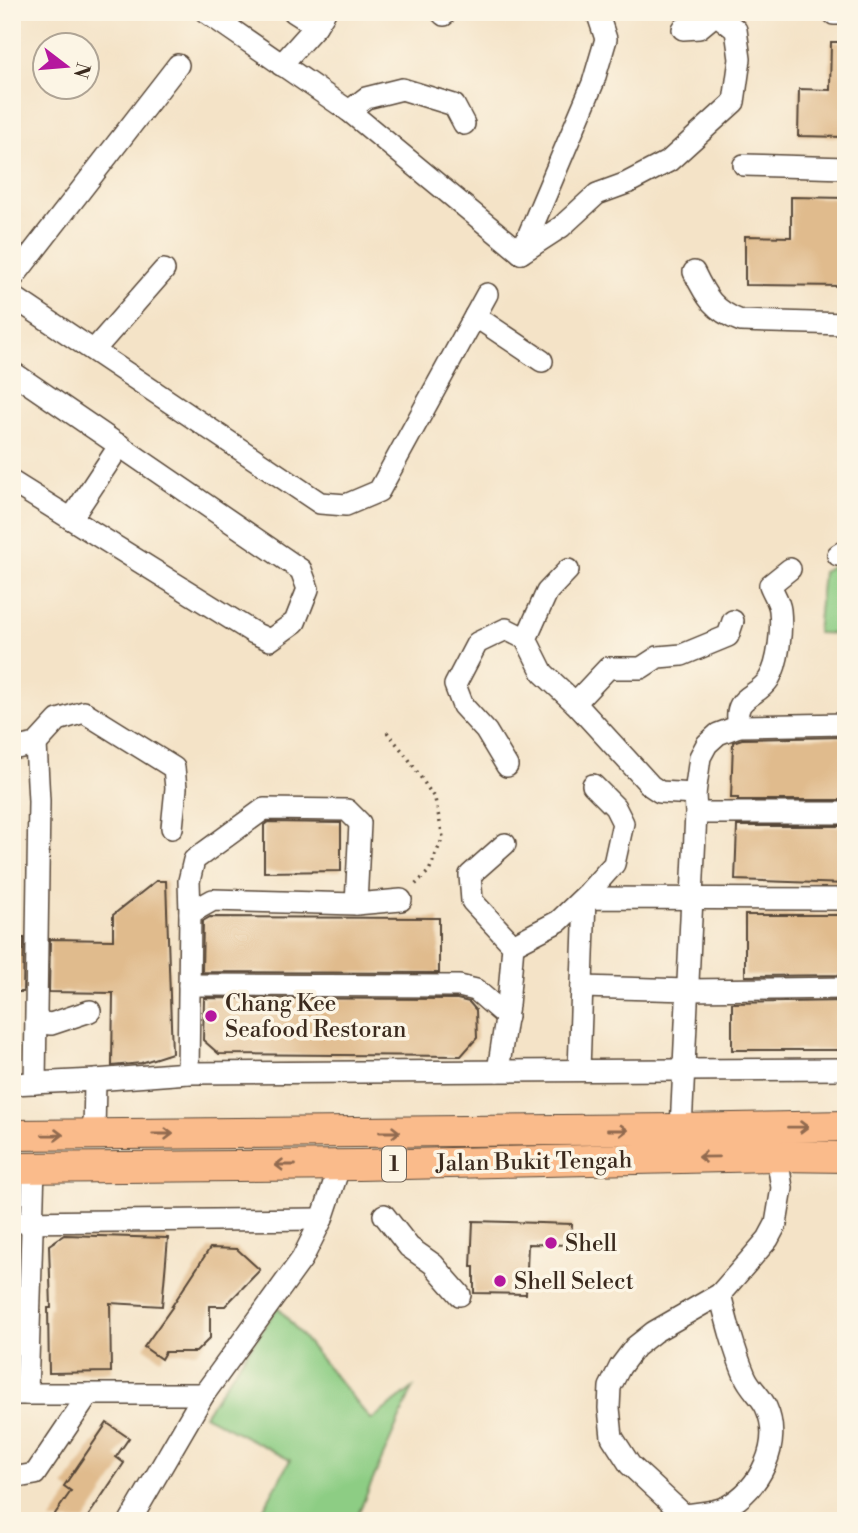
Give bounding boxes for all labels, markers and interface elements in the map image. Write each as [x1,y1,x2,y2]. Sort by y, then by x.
north arrow [32,32,102,102]
text: N [68,60,95,81]
place label: Chang Kee Seafood Restoran [225,990,407,1044]
marker: Chang Kee Seafood Restoran [203,1008,219,1024]
one-way arrow [786,1120,809,1134]
one-way arrow [606,1123,629,1137]
one-way arrow [378,1125,401,1139]
one-way arrow [151,1127,174,1140]
one-way arrow [42,1128,65,1141]
road number: 1 [382,1146,406,1182]
street label: Jalan Bukit Tengah [435,1146,633,1178]
one-way arrow [697,1150,720,1164]
one-way arrow [274,1158,297,1172]
place label: Shell [565,1230,617,1258]
marker: Shell [543,1235,559,1251]
place label: Shell Select [514,1268,634,1296]
marker: Shell Select [492,1273,508,1289]

